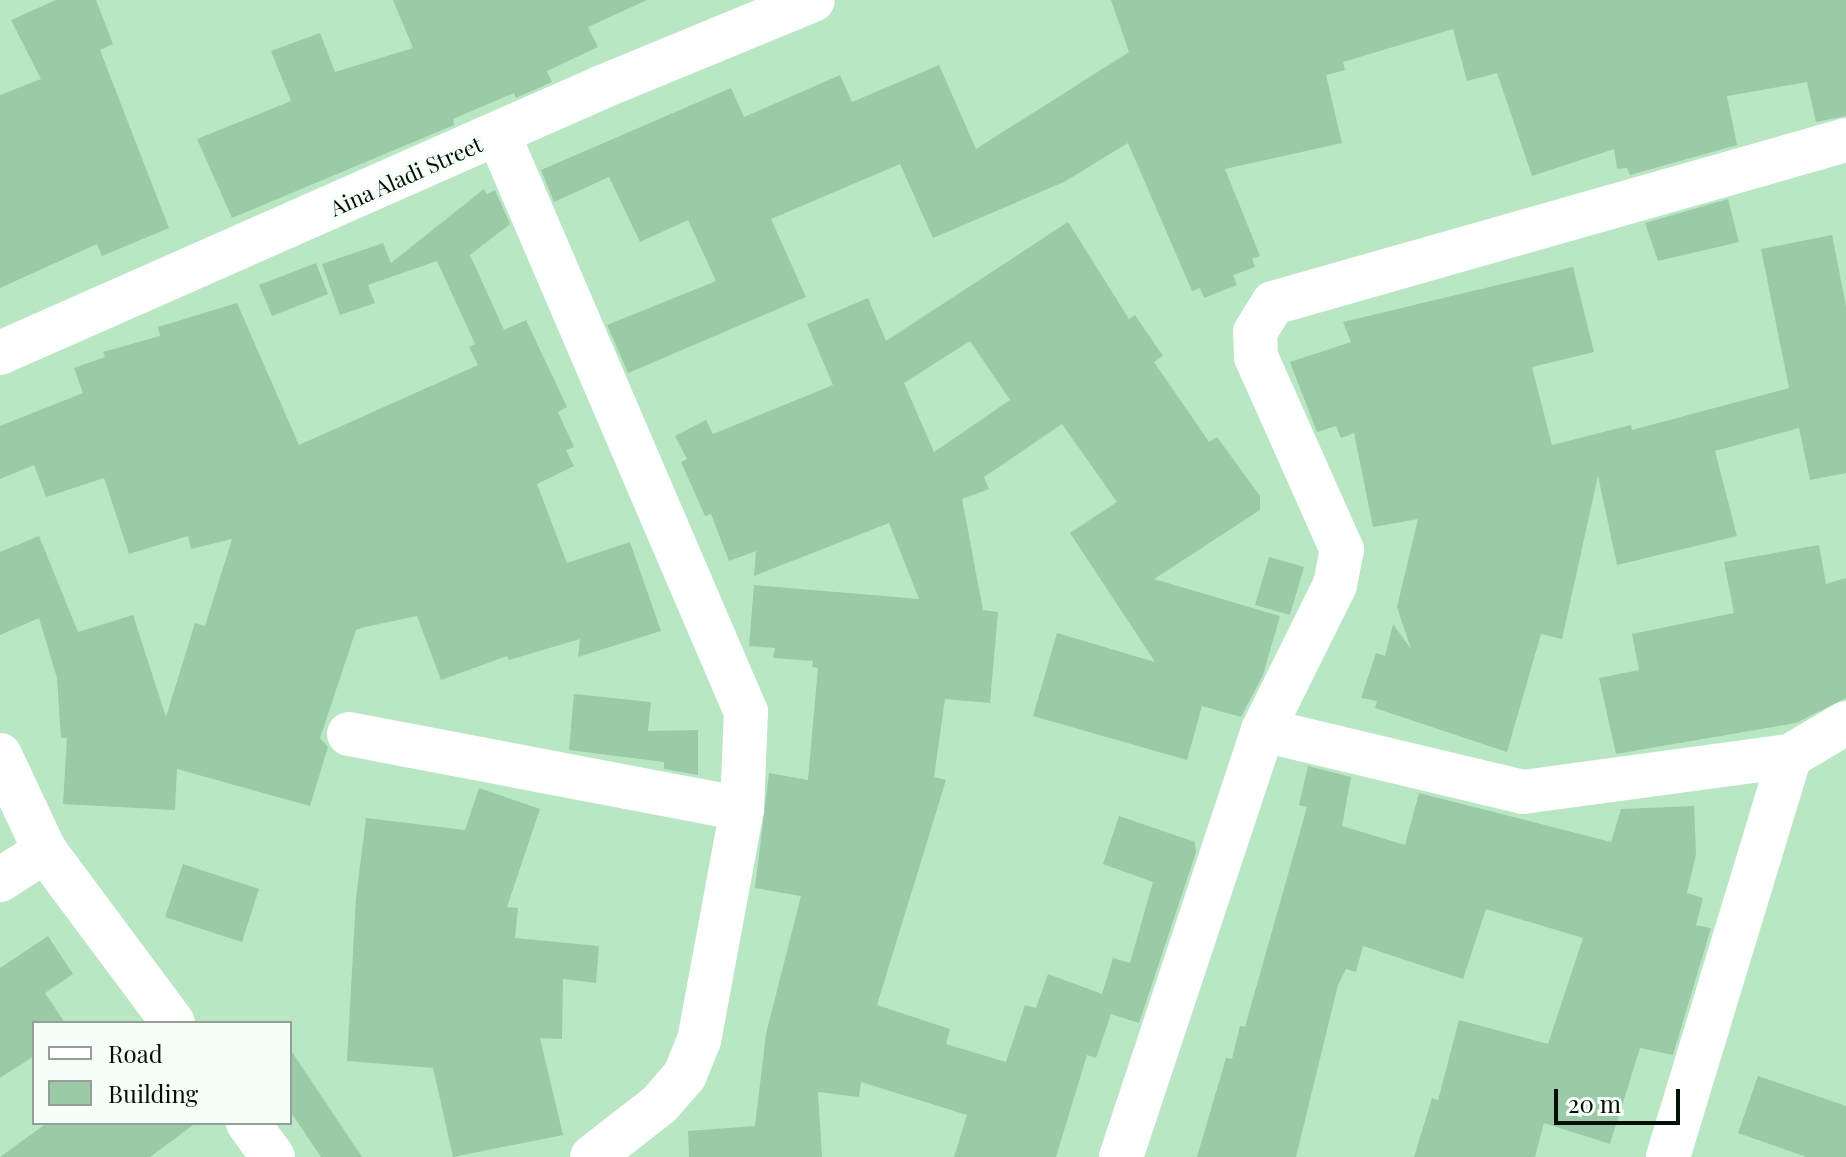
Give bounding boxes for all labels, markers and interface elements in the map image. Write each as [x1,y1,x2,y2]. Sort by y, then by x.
street label: Aina Aladi Street [325,130,487,222]
legend [32,1021,292,1125]
text: Road [108,1037,163,1069]
scale bar [1558,1073,1684,1123]
text: Building [108,1077,198,1109]
text: 20 m [1568,1087,1621,1119]

